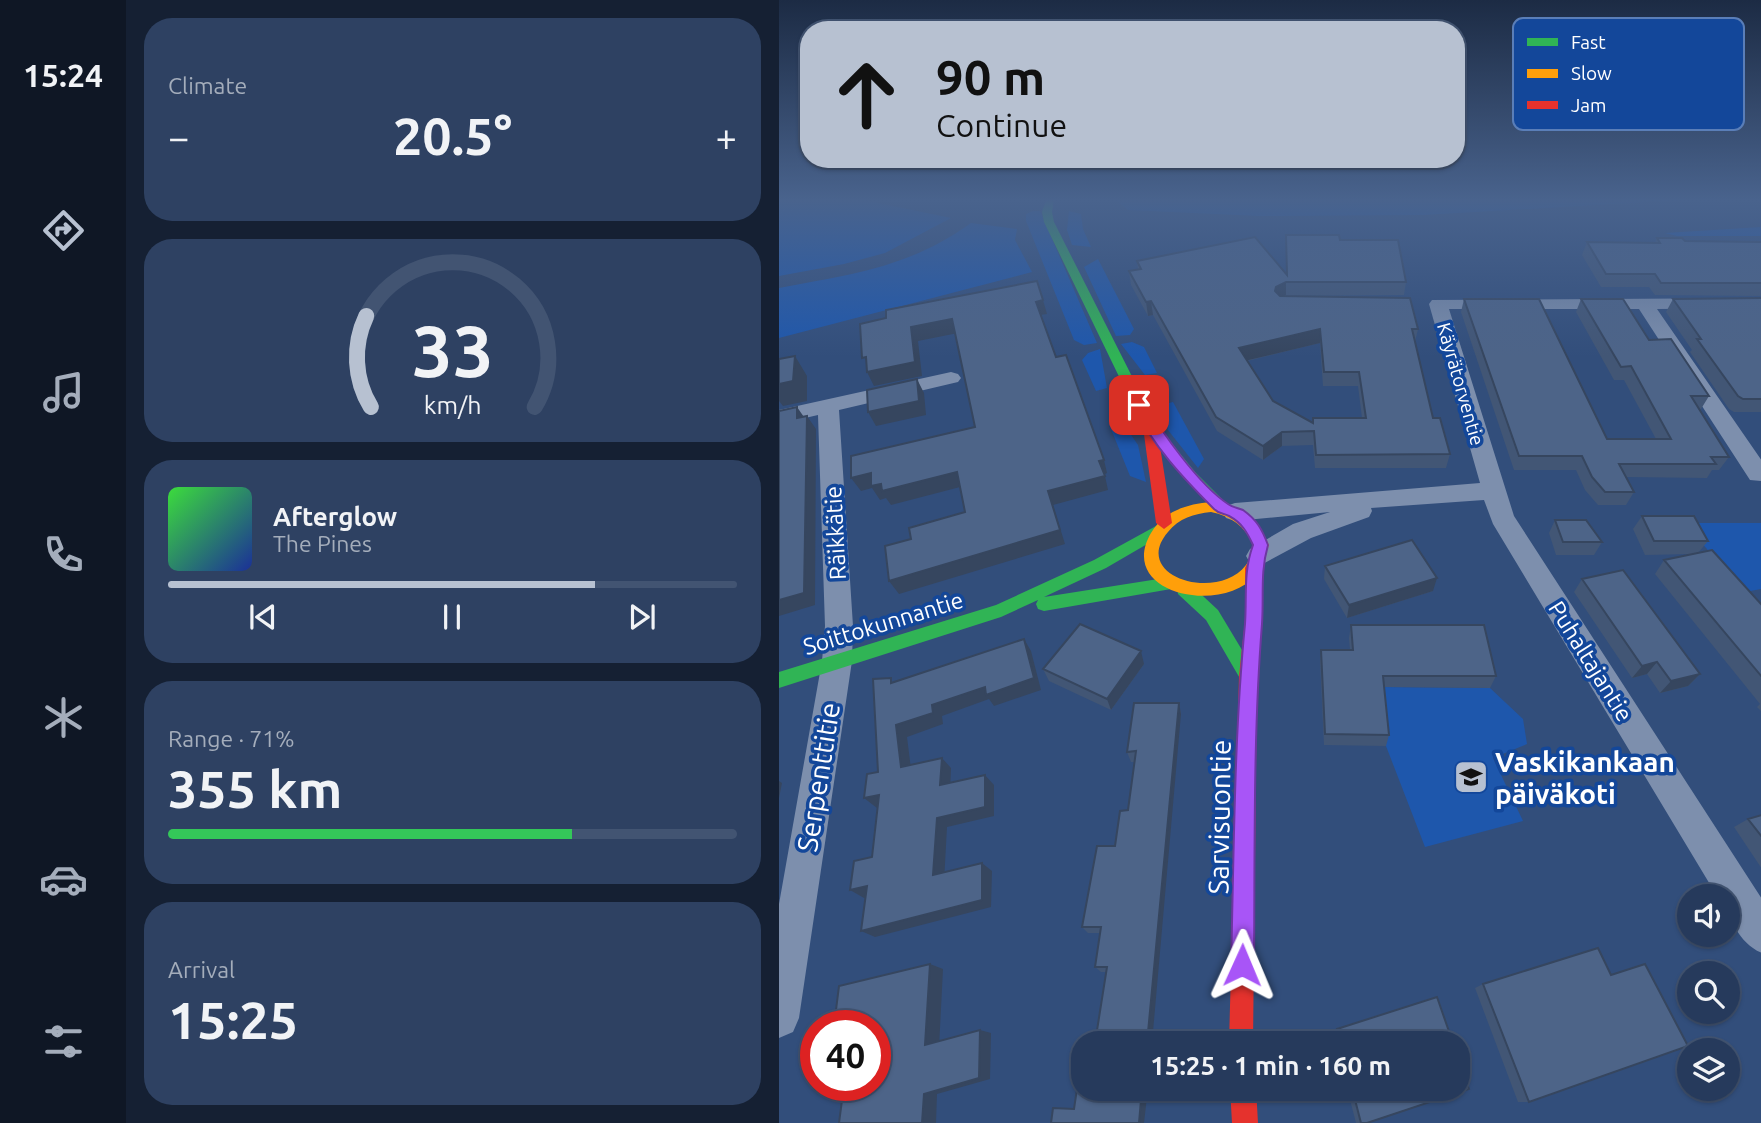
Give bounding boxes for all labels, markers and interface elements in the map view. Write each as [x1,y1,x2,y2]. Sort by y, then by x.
legend [1513,18,1744,130]
text: Fast [1571,31,1606,53]
icon: ahead [821,49,912,140]
text: 90 m [936,49,1045,104]
text: 15:24 [23,57,103,93]
text: Slow [1571,62,1612,84]
text: Climate [168,73,247,98]
text: Jam [1571,94,1607,116]
text: 20.5° [393,107,512,165]
text: Continue [936,107,1067,143]
text: − [168,116,189,158]
text: + [716,116,737,158]
icon: directions [39,206,88,255]
text: 33 [411,309,494,391]
street label: Käyrätorventie [1433,320,1489,448]
icon: music [39,368,88,417]
pin [1109,375,1169,435]
icon: arrive [1120,386,1158,424]
text: km/h [424,390,481,418]
street label: Räikkätie [820,485,850,581]
text: Afterglow [273,502,397,531]
icon: phone [39,530,88,579]
text: The Pines [273,531,372,556]
street label: Soittokunnantie [800,587,966,659]
street label: Puhaltajantie [1544,596,1638,726]
icon: previous [244,598,282,636]
icon: pause [433,598,471,636]
icon: next [623,598,661,636]
icon: climate [39,693,88,742]
street label: Serpenttitie [791,700,845,854]
text: Range · 71% [168,726,295,751]
street label: Sarvisuontie [1202,739,1236,895]
place label: Vaskikankaan päiväkoti [1495,746,1675,809]
school or university icon: Vaskikankaan päiväkoti [1452,758,1490,796]
text: 355 km [168,760,342,818]
icon: car [39,855,88,904]
map controls [1677,884,1740,1101]
button: sound [1677,884,1740,947]
position arrow [1205,928,1279,1002]
text: Arrival [168,957,235,982]
button: search [1677,961,1740,1024]
text: 15:25 [168,991,298,1049]
speed limit sign: 40 [800,1010,891,1101]
icon: filters [39,1017,88,1066]
button: layers [1677,1038,1740,1101]
text: 15:25 · 1 min · 160 m [1150,1051,1391,1080]

